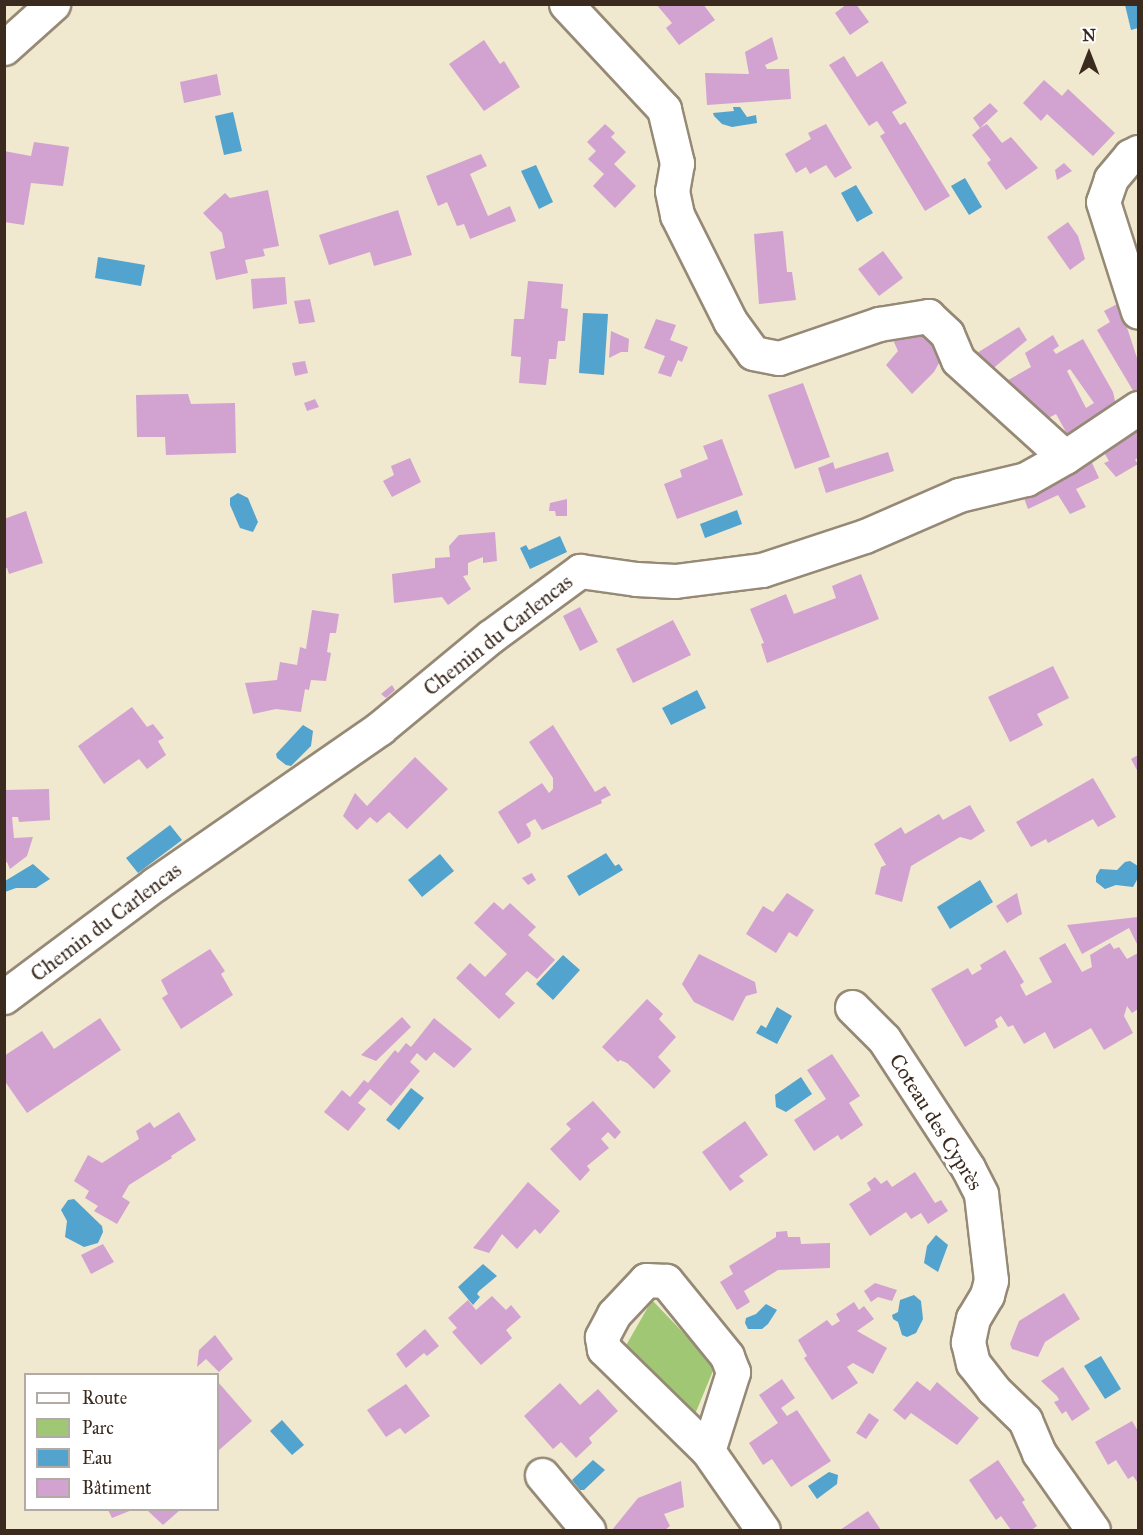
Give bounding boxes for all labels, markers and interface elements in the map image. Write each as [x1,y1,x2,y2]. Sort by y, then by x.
north arrow [1059,24,1119,84]
text: N [1082,26,1096,45]
street label: Chemin du Carlencas [418,569,578,701]
street label: Chemin du Carlencas [26,857,186,987]
street label: Coteau des Cyprès [884,1049,988,1195]
legend [24,1373,219,1511]
text: Route [82,1387,127,1409]
text: Parc [82,1417,114,1439]
text: Eau [82,1447,112,1469]
text: Bâtiment [82,1477,151,1499]

